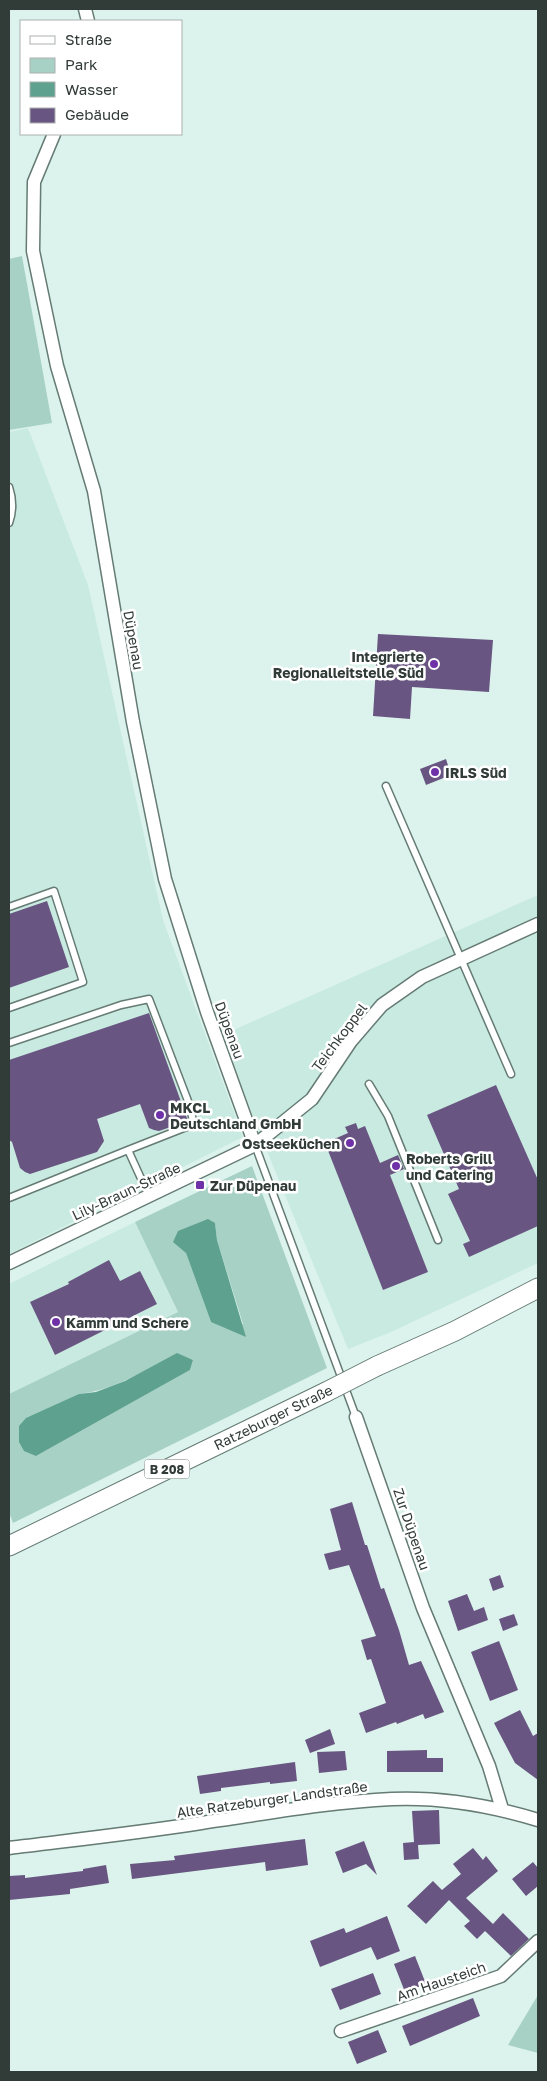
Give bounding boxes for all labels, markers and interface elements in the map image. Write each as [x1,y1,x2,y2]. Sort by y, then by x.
legend [20,20,182,135]
text: Straße [65,30,112,48]
text: Park [65,55,98,73]
text: Wasser [65,80,118,98]
text: Gebäude [65,105,129,123]
street label: Düpenau [120,609,148,671]
place label: Integrierte Regionalleitstelle Süd [273,648,424,681]
marker: Integrierte Regionalleitstelle Süd [428,658,440,670]
place label: IRLS Süd [445,764,507,781]
marker: IRLS Süd [429,766,441,778]
street label: Düpenau [212,999,248,1061]
street label: Teichkoppel [308,999,370,1075]
place label: MKCL Deutschland GmbH [170,1099,302,1132]
marker: MKCL Deutschland GmbH [154,1109,166,1121]
place label: Ostseeküchen [242,1135,340,1152]
marker: Ostseeküchen [344,1137,356,1149]
place label: Roberts Grill und Catering [406,1150,493,1183]
street label: Lily-Braun-Straße [69,1158,183,1224]
marker: Roberts Grill und Catering [390,1160,402,1172]
place label: Zur Düpenau [210,1177,296,1194]
marker: Zur Düpenau [194,1179,206,1191]
place label: Kamm und Schere [66,1314,189,1331]
marker: Kamm und Schere [50,1316,62,1328]
street label: Ratzeburger Straße [211,1381,335,1453]
road number: B 208 [144,1460,190,1478]
street label: Zur Düpenau [390,1486,434,1572]
street label: Alte Ratzeburger Landstraße [175,1777,369,1821]
street label: Am Hausteich [394,1958,488,2004]

